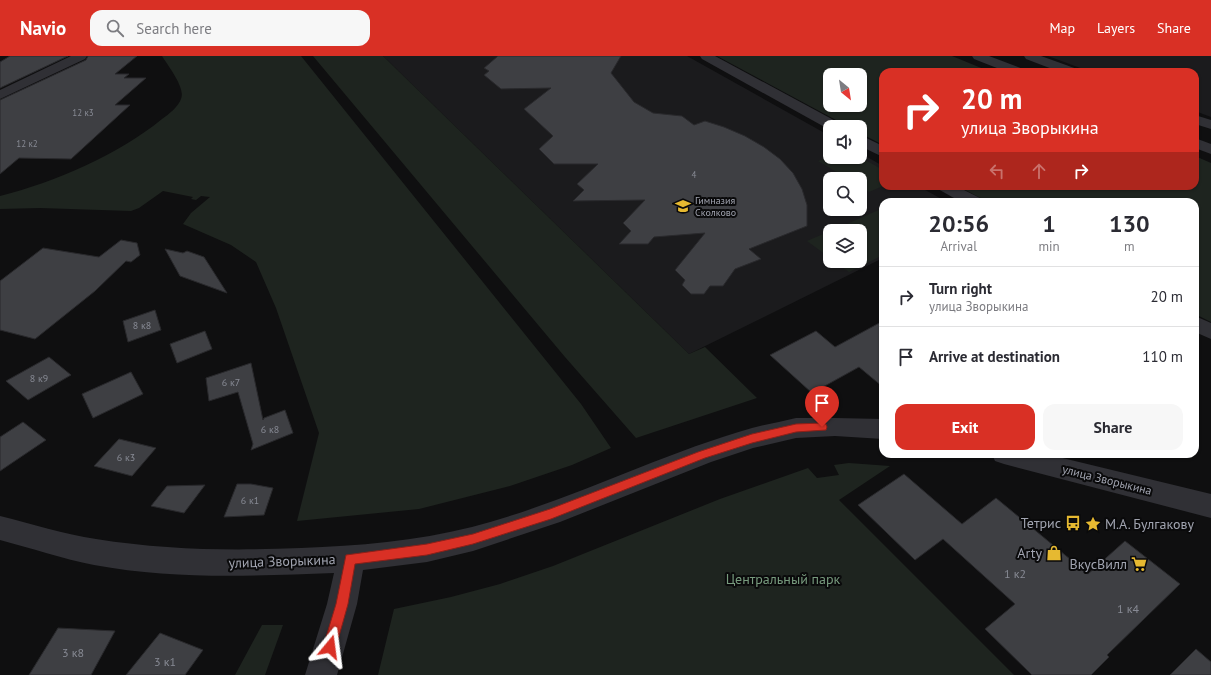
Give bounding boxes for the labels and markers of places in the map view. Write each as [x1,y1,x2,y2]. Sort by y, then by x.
place label: Гимназия Сколково [695,194,736,219]
school or university icon: Гимназия Сколково [674,197,692,215]
pin [805,386,839,427]
place label: Тетрис [1021,514,1061,532]
bus stop icon: Тетрис [1064,514,1082,532]
place icon: М.А. Булгакову [1084,515,1102,533]
place label: М.А. Булгакову [1105,515,1194,533]
place label: Arty [1017,544,1042,562]
shop icon: Arty [1045,544,1063,562]
place label: ВкусВилл [1069,555,1127,573]
supermarket icon: ВкусВилл [1130,555,1148,573]

